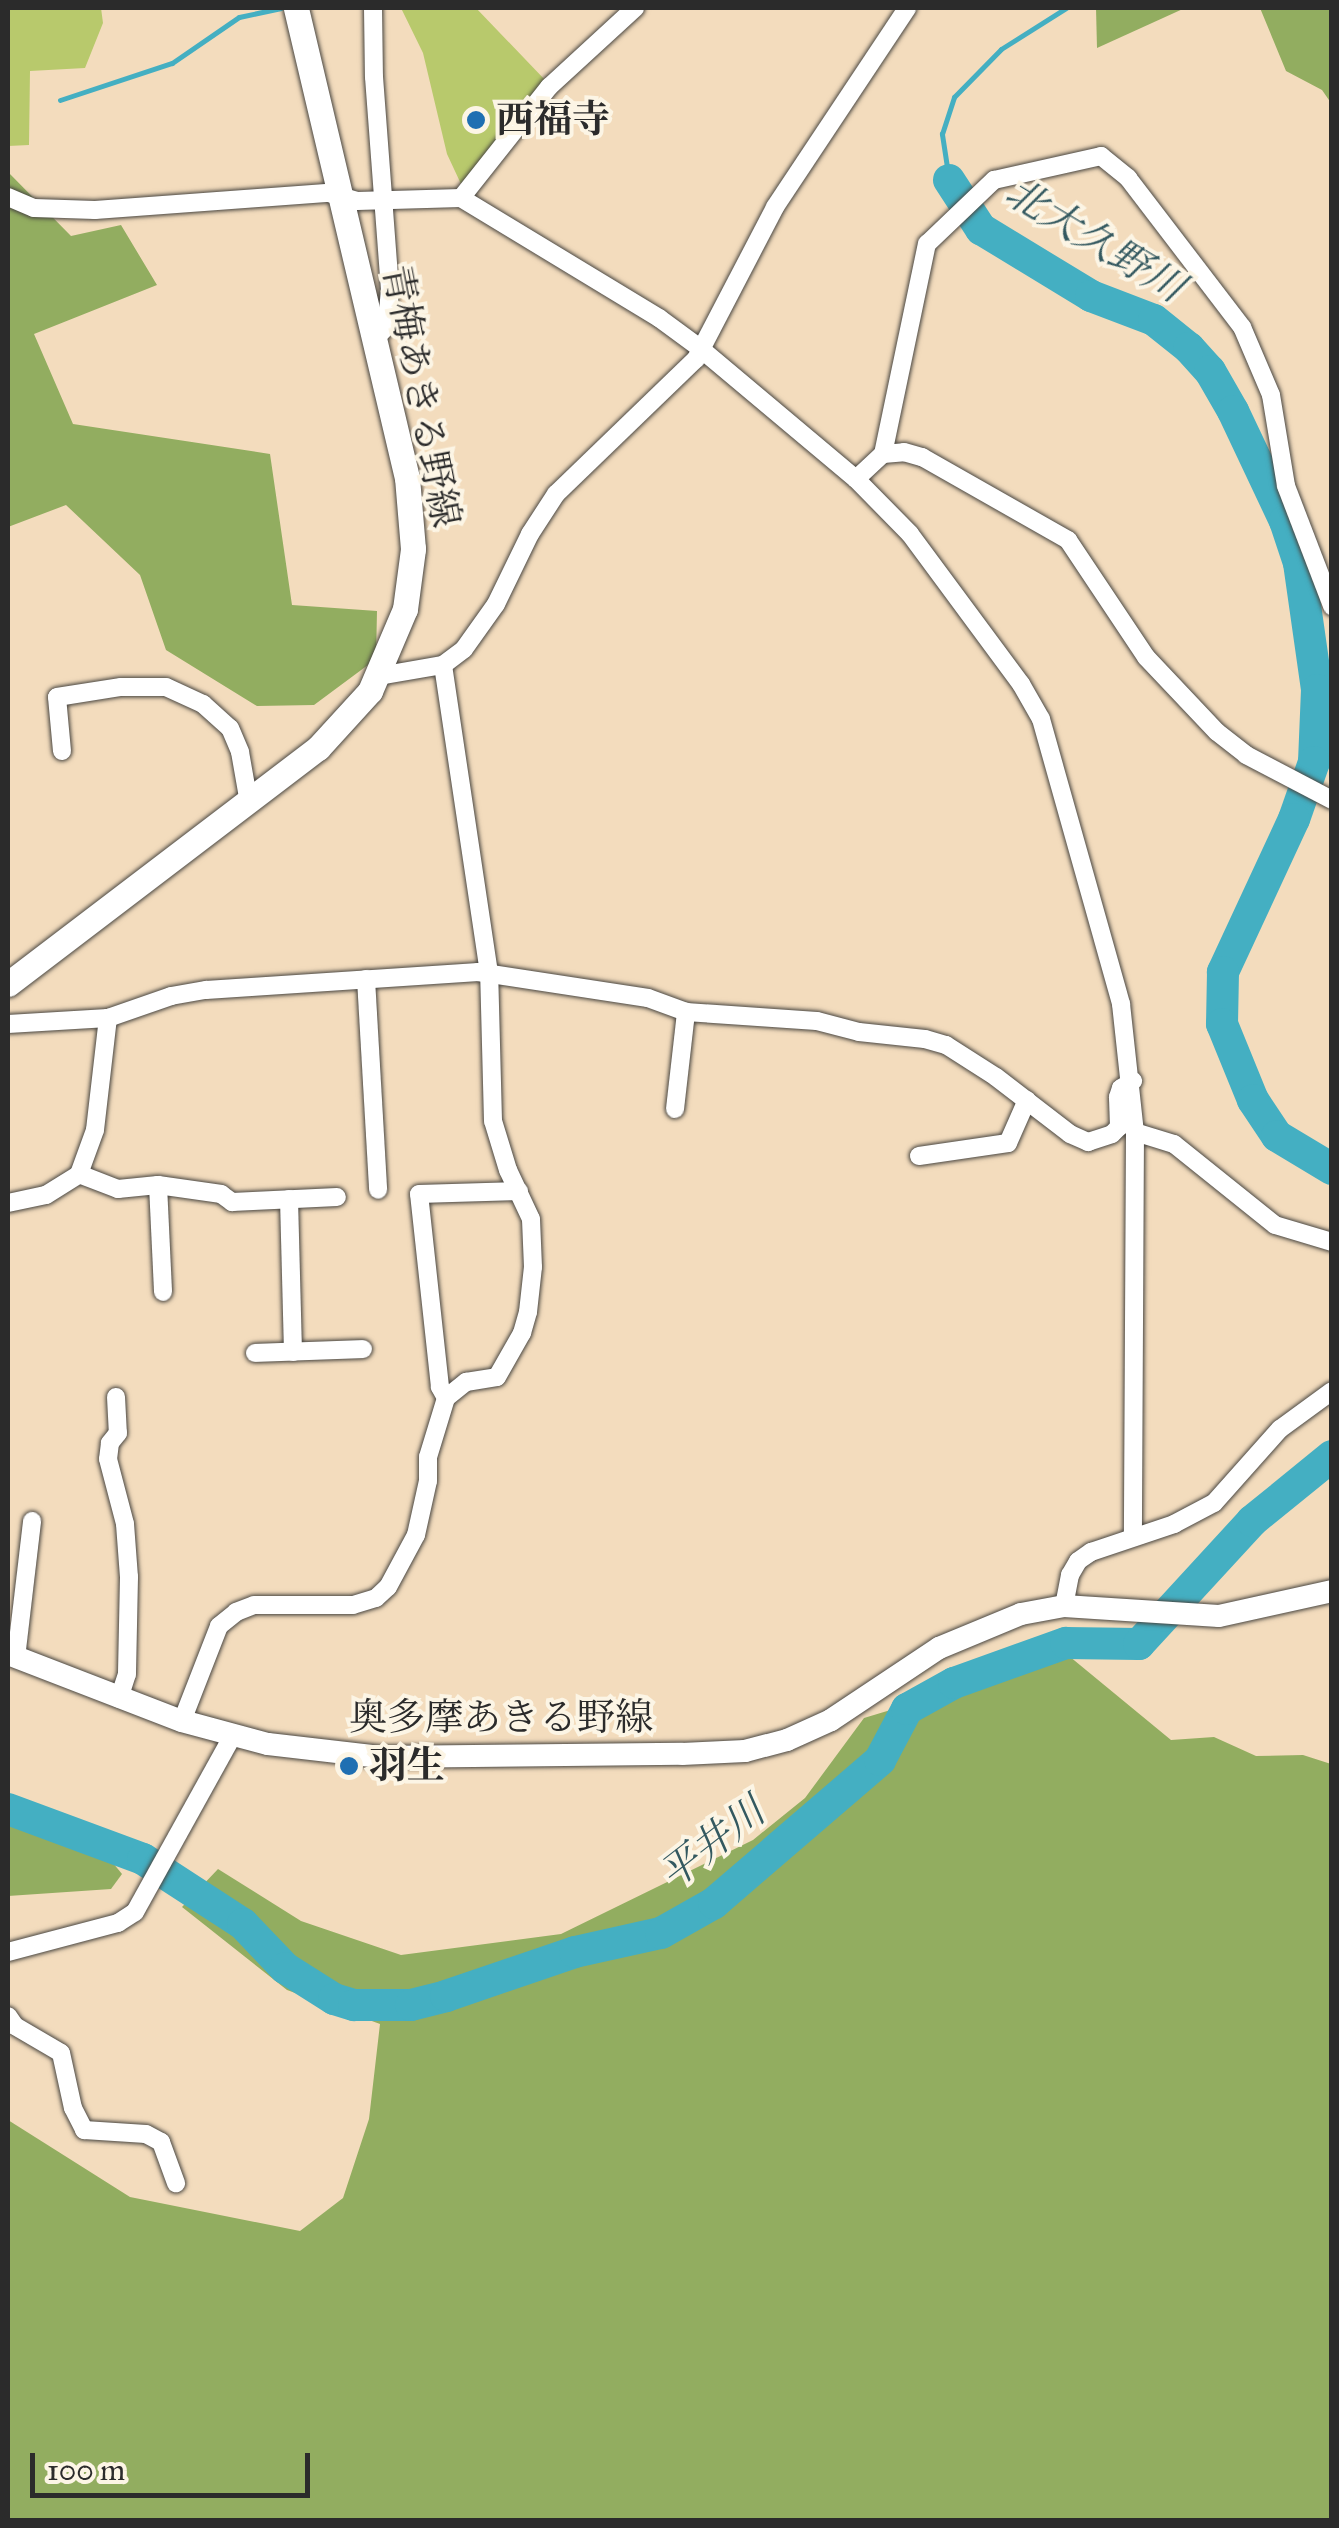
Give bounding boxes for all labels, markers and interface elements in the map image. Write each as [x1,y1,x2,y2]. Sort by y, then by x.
place label: 西福寺 [496,97,610,143]
marker: 西福寺 [465,109,487,131]
water label: 北大久野川 [997,168,1193,312]
street label: 青梅あきる野線 [373,261,469,531]
street label: 奥多摩あきる野線 [349,1695,653,1741]
place label: 羽生 [369,1743,445,1789]
marker: 羽生 [338,1755,360,1777]
water label: 平井川 [650,1787,774,1899]
scale bar [35,2433,315,2495]
text: 100 m [47,2452,125,2488]

